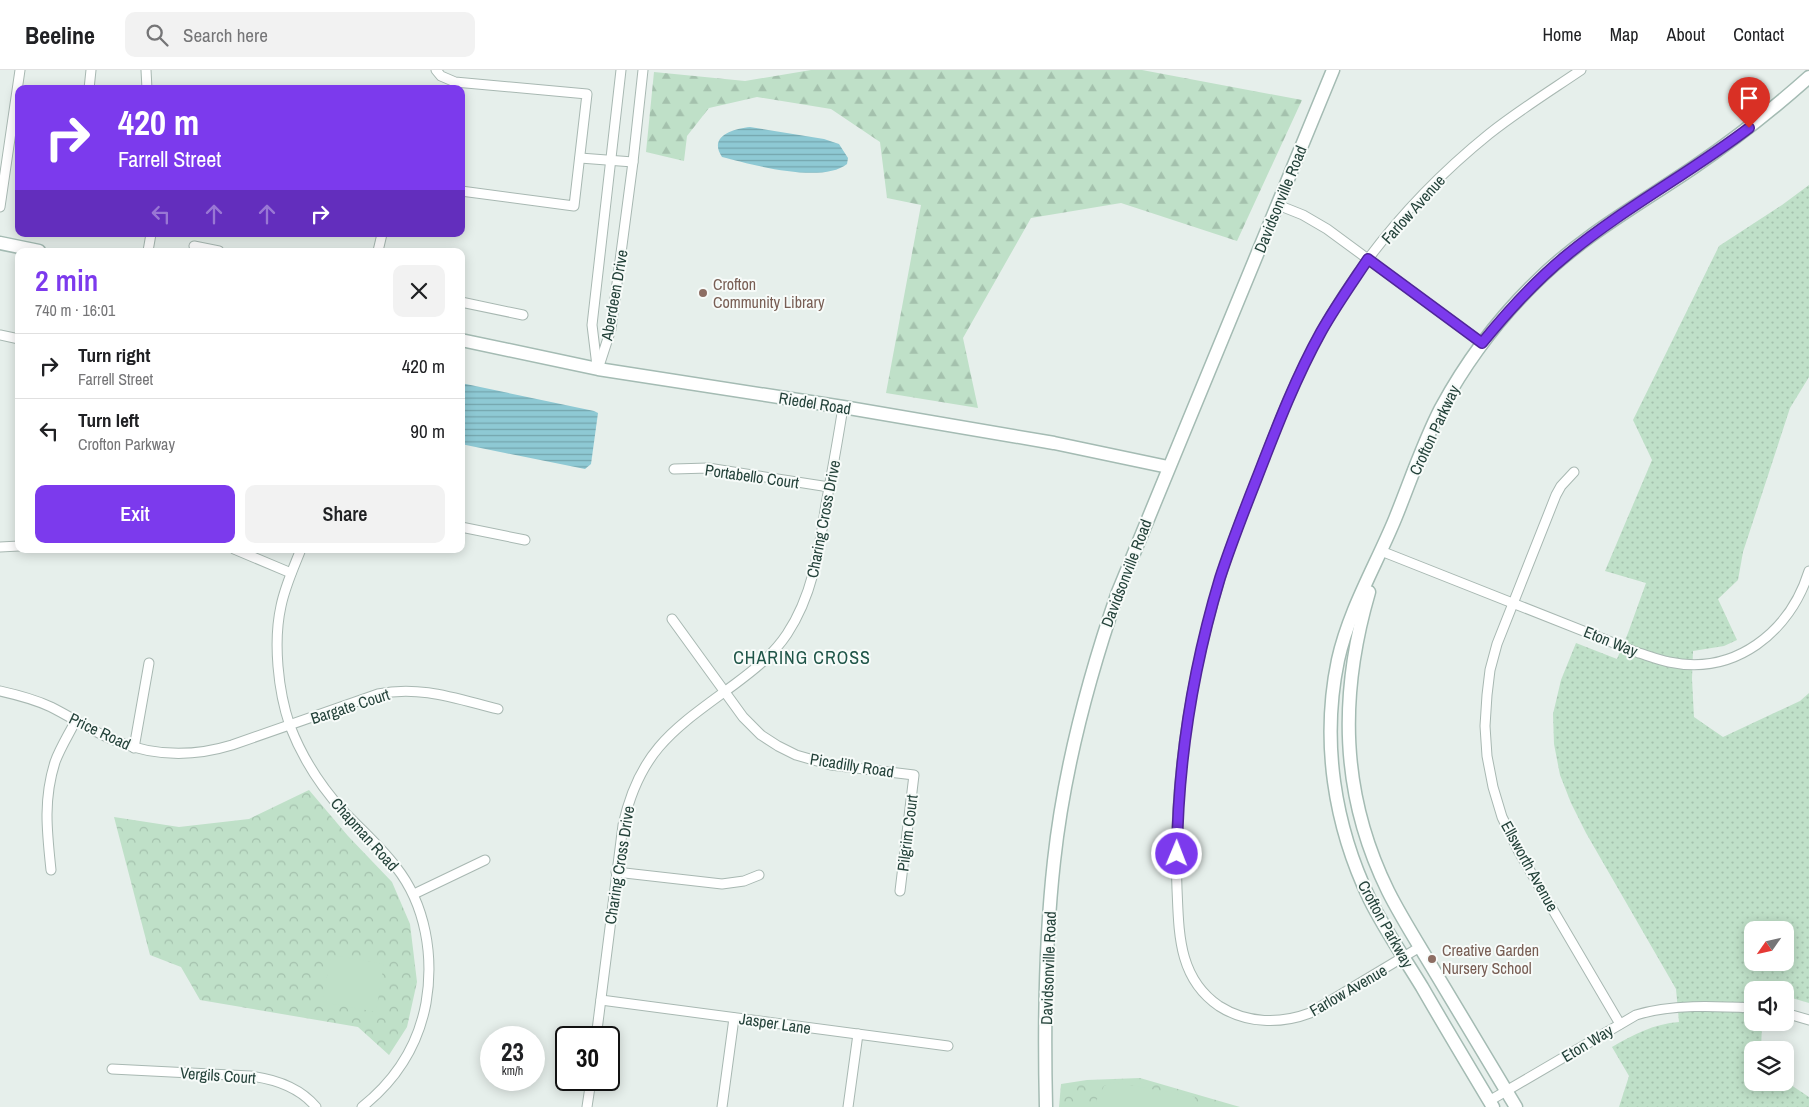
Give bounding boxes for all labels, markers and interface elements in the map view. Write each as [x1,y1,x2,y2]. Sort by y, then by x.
search box [125,12,475,57]
text: Beeline [25,19,95,51]
icon: search [143,21,171,49]
text: Search here [183,22,268,48]
text: Home [1542,22,1582,47]
text: Map [1610,22,1639,47]
text: About [1667,22,1705,47]
text: Contact [1733,22,1784,47]
pin [1728,77,1770,128]
icon: arrive [1735,84,1763,112]
text: 420 m [118,99,199,146]
icon: right [35,105,100,170]
street label: Davidsonville Road [1248,142,1312,256]
text: Farrell Street [118,144,221,174]
street label: Farlow Avenue [1376,170,1450,248]
icon: left [147,200,175,228]
icon: ahead [200,200,228,228]
icon: ahead [253,200,281,228]
icon: right [306,200,334,228]
street label: Aberdeen Drive [595,248,633,343]
text: 2 min [35,260,98,300]
button: close [393,265,445,317]
place label: Crofton Community Library [713,273,825,313]
marker: Crofton Community Library [697,287,709,299]
text: 740 m · 16:01 [35,299,115,321]
text: Turn right [78,342,150,368]
icon: right [35,352,63,380]
text: 420 m [402,353,445,379]
text: Farrell Street [78,368,153,390]
street label: Crofton Parkway [1404,381,1465,479]
street label: Riedel Road [777,386,853,420]
text: Turn left [78,407,139,433]
icon: left [35,417,63,445]
text: 90 m [410,418,445,444]
text: Crofton Parkway [78,433,175,455]
street label: Charing Cross Drive [801,458,845,580]
street label: Portabello Court [704,459,801,494]
button: Exit [35,485,235,543]
button: Share [245,485,445,543]
street label: Davidsonville Road [1095,516,1157,630]
street label: Eton Way [1581,620,1642,662]
district label: CHARING CROSS [733,645,871,670]
street label: Bargate Court [308,683,393,729]
street label: Price Road [66,707,134,755]
street label: Picadilly Road [809,748,895,782]
street label: Chapman Road [326,792,404,876]
street label: Pilgrim Court [891,793,923,873]
street label: Charing Cross Drive [599,804,639,926]
street label: Ellsworth Avenue [1496,817,1564,915]
position arrow [1150,827,1202,879]
street label: Crofton Parkway [1353,876,1419,972]
street label: Davidsonville Road [1035,911,1061,1025]
north arrow [1744,921,1794,971]
map controls [1744,921,1794,1091]
place label: Creative Garden Nursery School [1442,939,1539,979]
marker: Creative Garden Nursery School [1426,953,1438,965]
street label: Farlow Avenue [1305,959,1391,1021]
button: sound [1744,981,1794,1031]
street label: Jasper Lane [738,1007,812,1039]
street label: Eton Way [1557,1019,1617,1067]
speed limit sign: 30 [555,1026,620,1091]
text: 23 [501,1035,524,1069]
button: layers [1744,1041,1794,1091]
street label: Vergils Court [179,1061,257,1089]
text: km/h [502,1063,523,1079]

